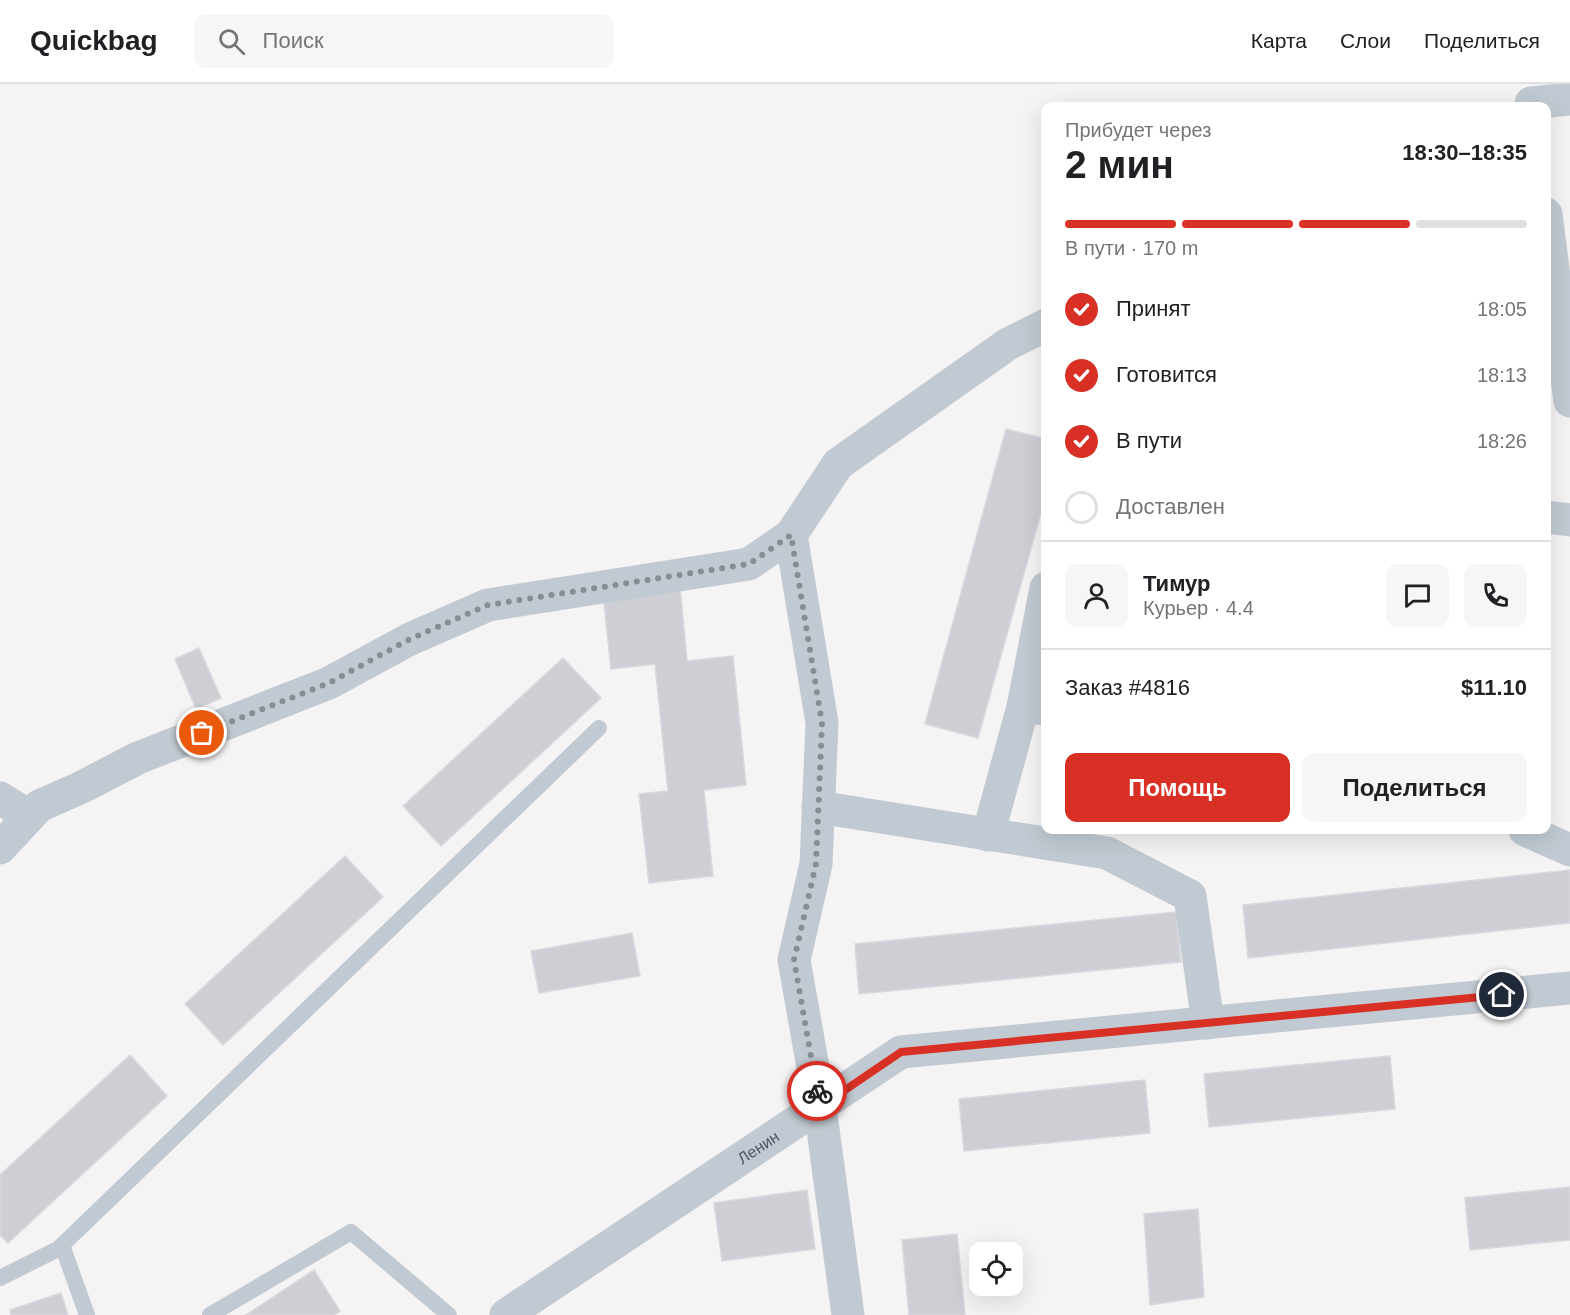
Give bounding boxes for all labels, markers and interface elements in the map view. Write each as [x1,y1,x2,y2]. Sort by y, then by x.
search box [194,14,614,68]
text: Quickbag [30,25,158,56]
icon: search [215,25,248,58]
text: Поиск [263,28,324,53]
text: Карта [1251,29,1307,52]
text: Слои [1340,29,1391,52]
text: Поделиться [1424,29,1540,52]
text: Прибудет через [1065,119,1211,141]
text: 18:30–18:35 [1402,140,1527,165]
text: 2 мин [1065,143,1174,186]
text: В пути · 170 m [1065,237,1198,259]
icon: check [1065,293,1098,326]
text: Принят [1116,296,1190,321]
text: 18:05 [1477,298,1527,320]
icon: check [1065,359,1098,392]
text: Готовится [1116,362,1217,387]
text: 18:13 [1477,364,1527,386]
icon: check [1065,425,1098,458]
text: В пути [1116,428,1182,453]
text: 18:26 [1477,430,1527,452]
text: Доставлен [1116,494,1225,519]
button: person [1065,564,1128,627]
button: chat [1386,564,1449,627]
button: phone [1464,564,1527,627]
text: Тимур [1143,571,1211,596]
text: Курьер · 4.4 [1143,597,1254,619]
text: Заказ #4816 [1065,675,1190,700]
text: $11.10 [1461,675,1527,700]
pin [176,707,227,758]
icon: bag [185,716,218,749]
button: Помощь [1065,753,1290,822]
button: Поделиться [1302,753,1527,822]
pin [1476,969,1527,1020]
icon: home [1485,978,1518,1011]
courier [787,1061,847,1121]
icon: bike [801,1075,834,1108]
street label: Ленин [734,1127,782,1167]
map controls [969,1242,1023,1296]
button: locate [969,1242,1023,1296]

